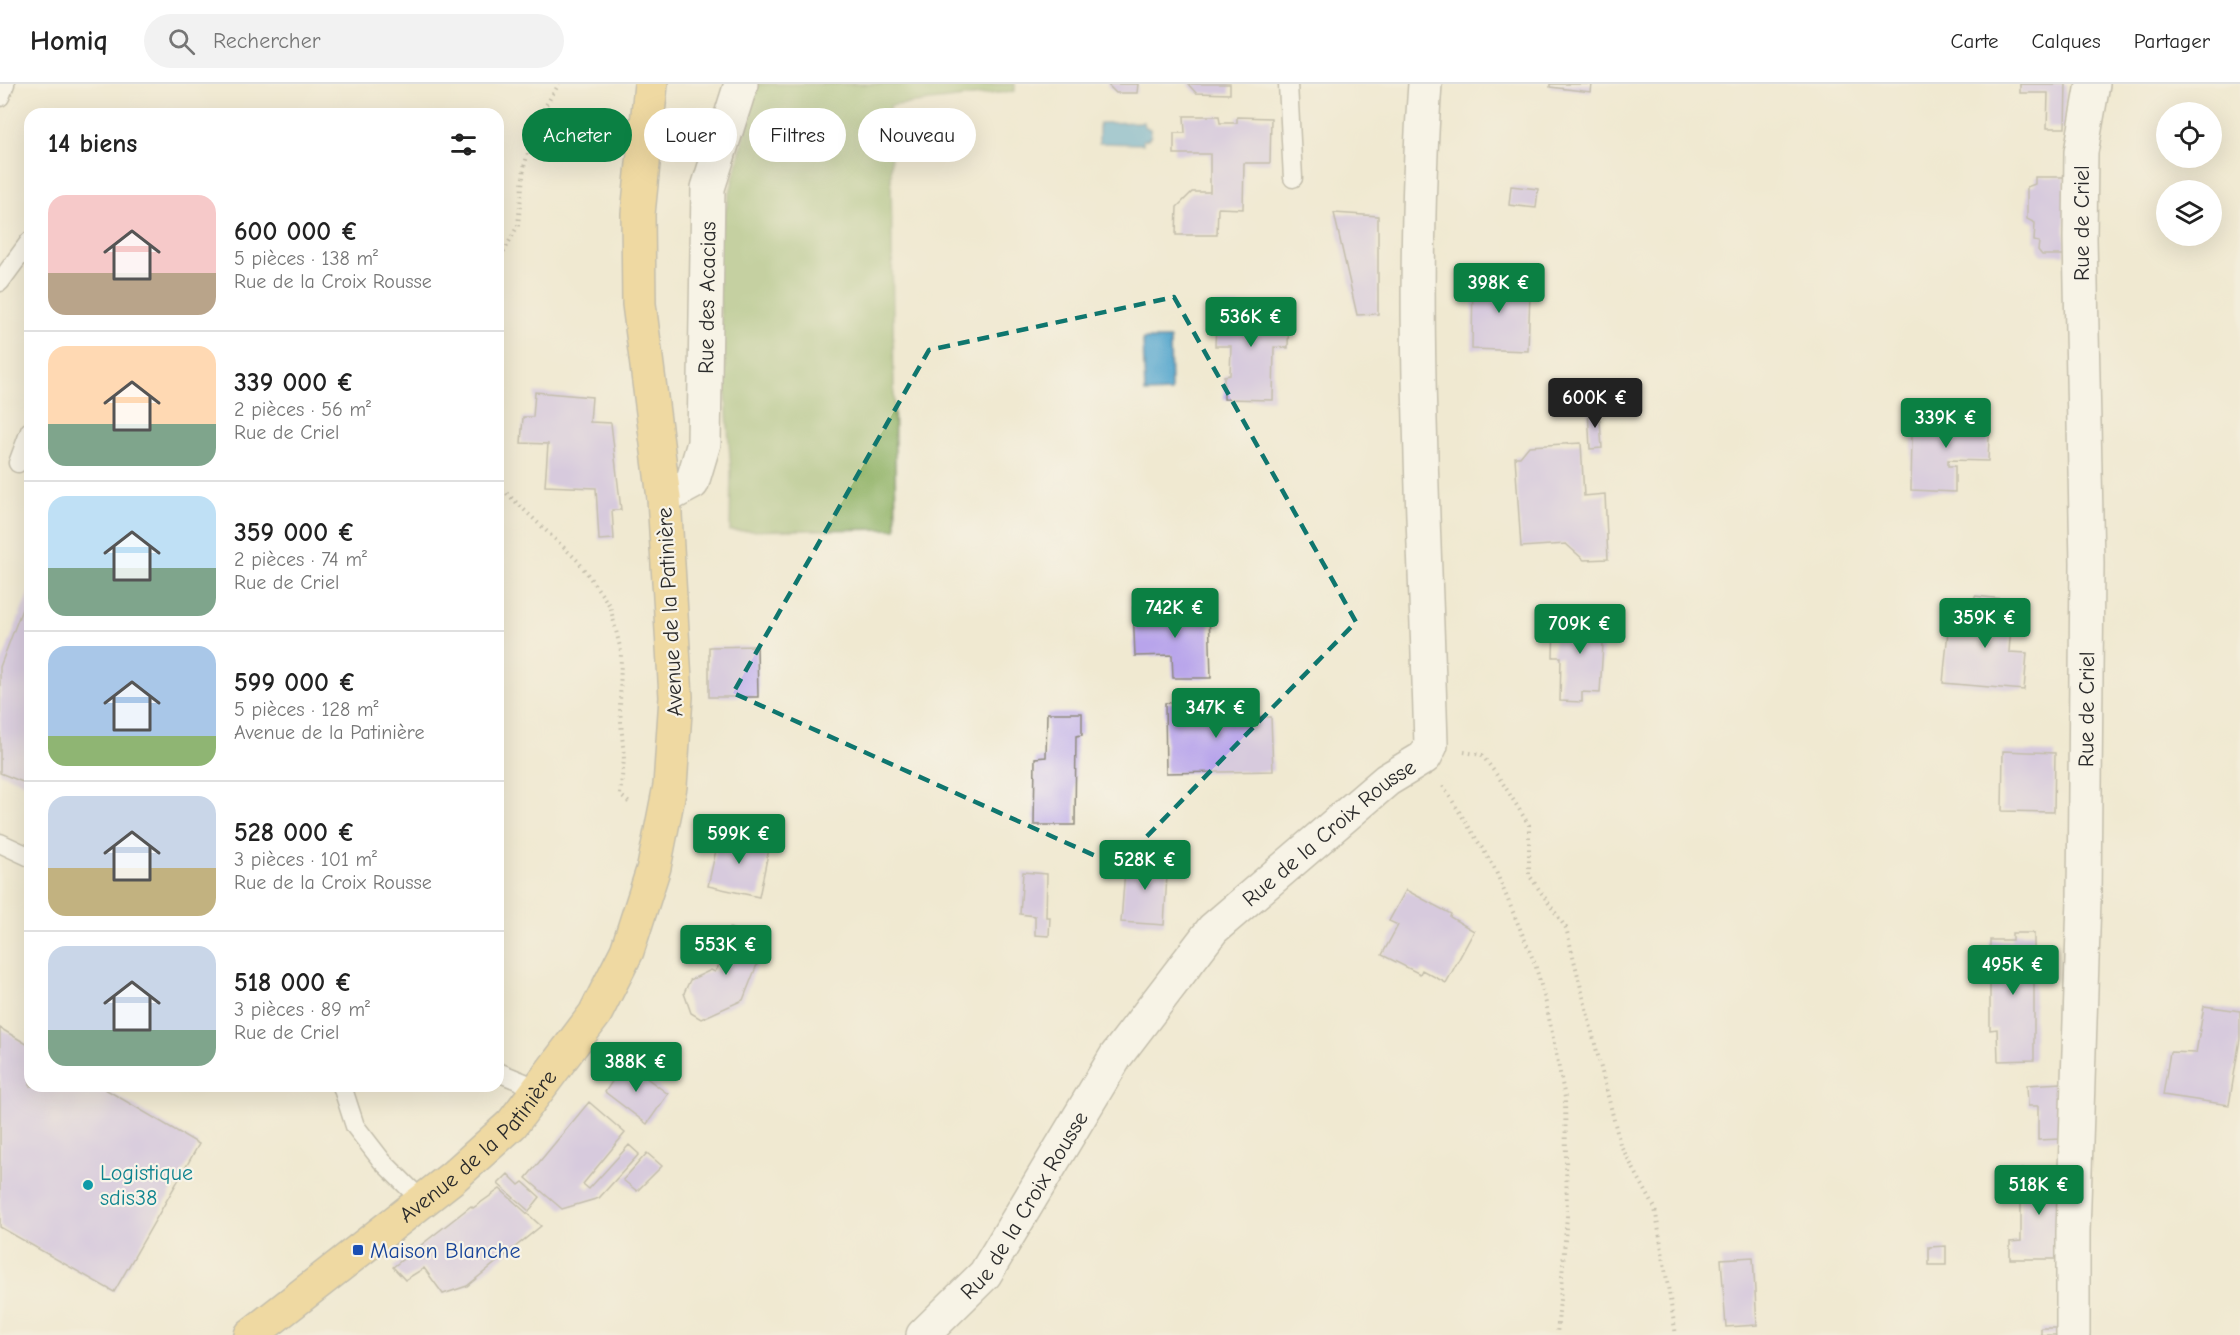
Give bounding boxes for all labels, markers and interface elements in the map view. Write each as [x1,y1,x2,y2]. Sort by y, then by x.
search box [144,14,564,68]
text: Homiq [30,25,108,57]
icon: search [165,25,198,58]
text: Rechercher [213,28,320,54]
text: Carte [1951,29,1999,53]
text: Calques [2032,29,2101,53]
text: Partager [2134,29,2210,53]
map controls [2156,102,2222,246]
button: locate [2156,102,2222,168]
chip: Acheter [522,108,632,162]
chip: Louer [644,108,737,162]
chip: Filtres [749,108,846,162]
chip: Nouveau [858,108,976,162]
icon: filters [447,128,480,161]
text: 14 biens [48,129,137,159]
street label: Rue de Criel [2069,165,2095,281]
button: layers [2156,180,2222,246]
text: 600 000 € [234,217,358,247]
icon: home [96,219,168,291]
street label: Rue des Acacias [693,221,721,374]
text: 5 pièces · 138 m² [234,247,378,270]
pin: 398K € [1450,263,1548,314]
text: Rue de la Croix Rousse [234,270,432,293]
text: 398K € [1468,271,1530,294]
pin: 536K € [1202,297,1300,348]
text: 536K € [1219,305,1283,328]
text: 339 000 € [234,368,354,398]
icon: home [96,370,168,442]
pin: 600K € [1546,378,1644,429]
text: 600K € [1562,386,1628,409]
text: 2 pièces · 56 m² [234,398,371,421]
pin: 339K € [1897,398,1995,449]
text: 339K € [1915,406,1977,429]
text: Rue de Criel [234,421,339,444]
street label: Avenue de la Patinière [652,507,688,717]
text: 359 000 € [234,518,355,548]
icon: home [96,520,168,592]
text: 2 pièces · 74 m² [234,548,367,571]
text: Rue de Criel [234,571,339,594]
pin: 742K € [1126,588,1224,639]
text: 742K € [1146,596,1204,619]
pin: 359K € [1936,598,2034,649]
pin: 709K € [1531,604,1629,655]
text: 359K € [1953,606,2017,629]
text: 709K € [1548,612,1612,635]
street label: Rue de Criel [2073,651,2100,767]
text: 599 000 € [234,668,356,698]
icon: home [96,670,168,742]
pin: 347K € [1167,688,1265,739]
text: 347K € [1186,696,1246,719]
text: 5 pièces · 128 m² [234,698,378,721]
text: Avenue de la Patinière [234,721,424,744]
street label: Rue de la Croix Rousse [1237,754,1420,912]
pin: 599K € [690,814,788,865]
text: 528 000 € [234,818,355,848]
icon: home [96,820,168,892]
text: 599K € [707,822,771,845]
pin: 528K € [1096,840,1194,891]
text: 3 pièces · 101 m² [234,848,377,871]
text: 528K € [1114,848,1176,871]
text: Rue de la Croix Rousse [234,871,432,894]
pin: 553K € [677,925,775,976]
text: 553K € [694,933,758,956]
pin: 495K € [1964,945,2062,996]
text: 495K € [1982,953,2044,976]
text: 518 000 € [234,968,352,998]
icon: home [96,970,168,1042]
text: 3 pièces · 89 m² [234,998,370,1021]
text: Rue de Criel [234,1021,339,1044]
pin: 388K € [587,1042,685,1093]
text: 388K € [605,1050,667,1073]
street label: Avenue de la Patinière [394,1065,562,1228]
street label: Rue de la Croix Rousse [955,1107,1094,1305]
place label: Logistique sdis38 [100,1160,193,1211]
pin: 518K € [1990,1165,2088,1216]
text: 518K € [2009,1173,2069,1196]
marker: Logistique sdis38 [81,1178,95,1192]
place label: Maison Blanche [370,1238,520,1264]
marker: Maison Blanche [351,1243,365,1257]

